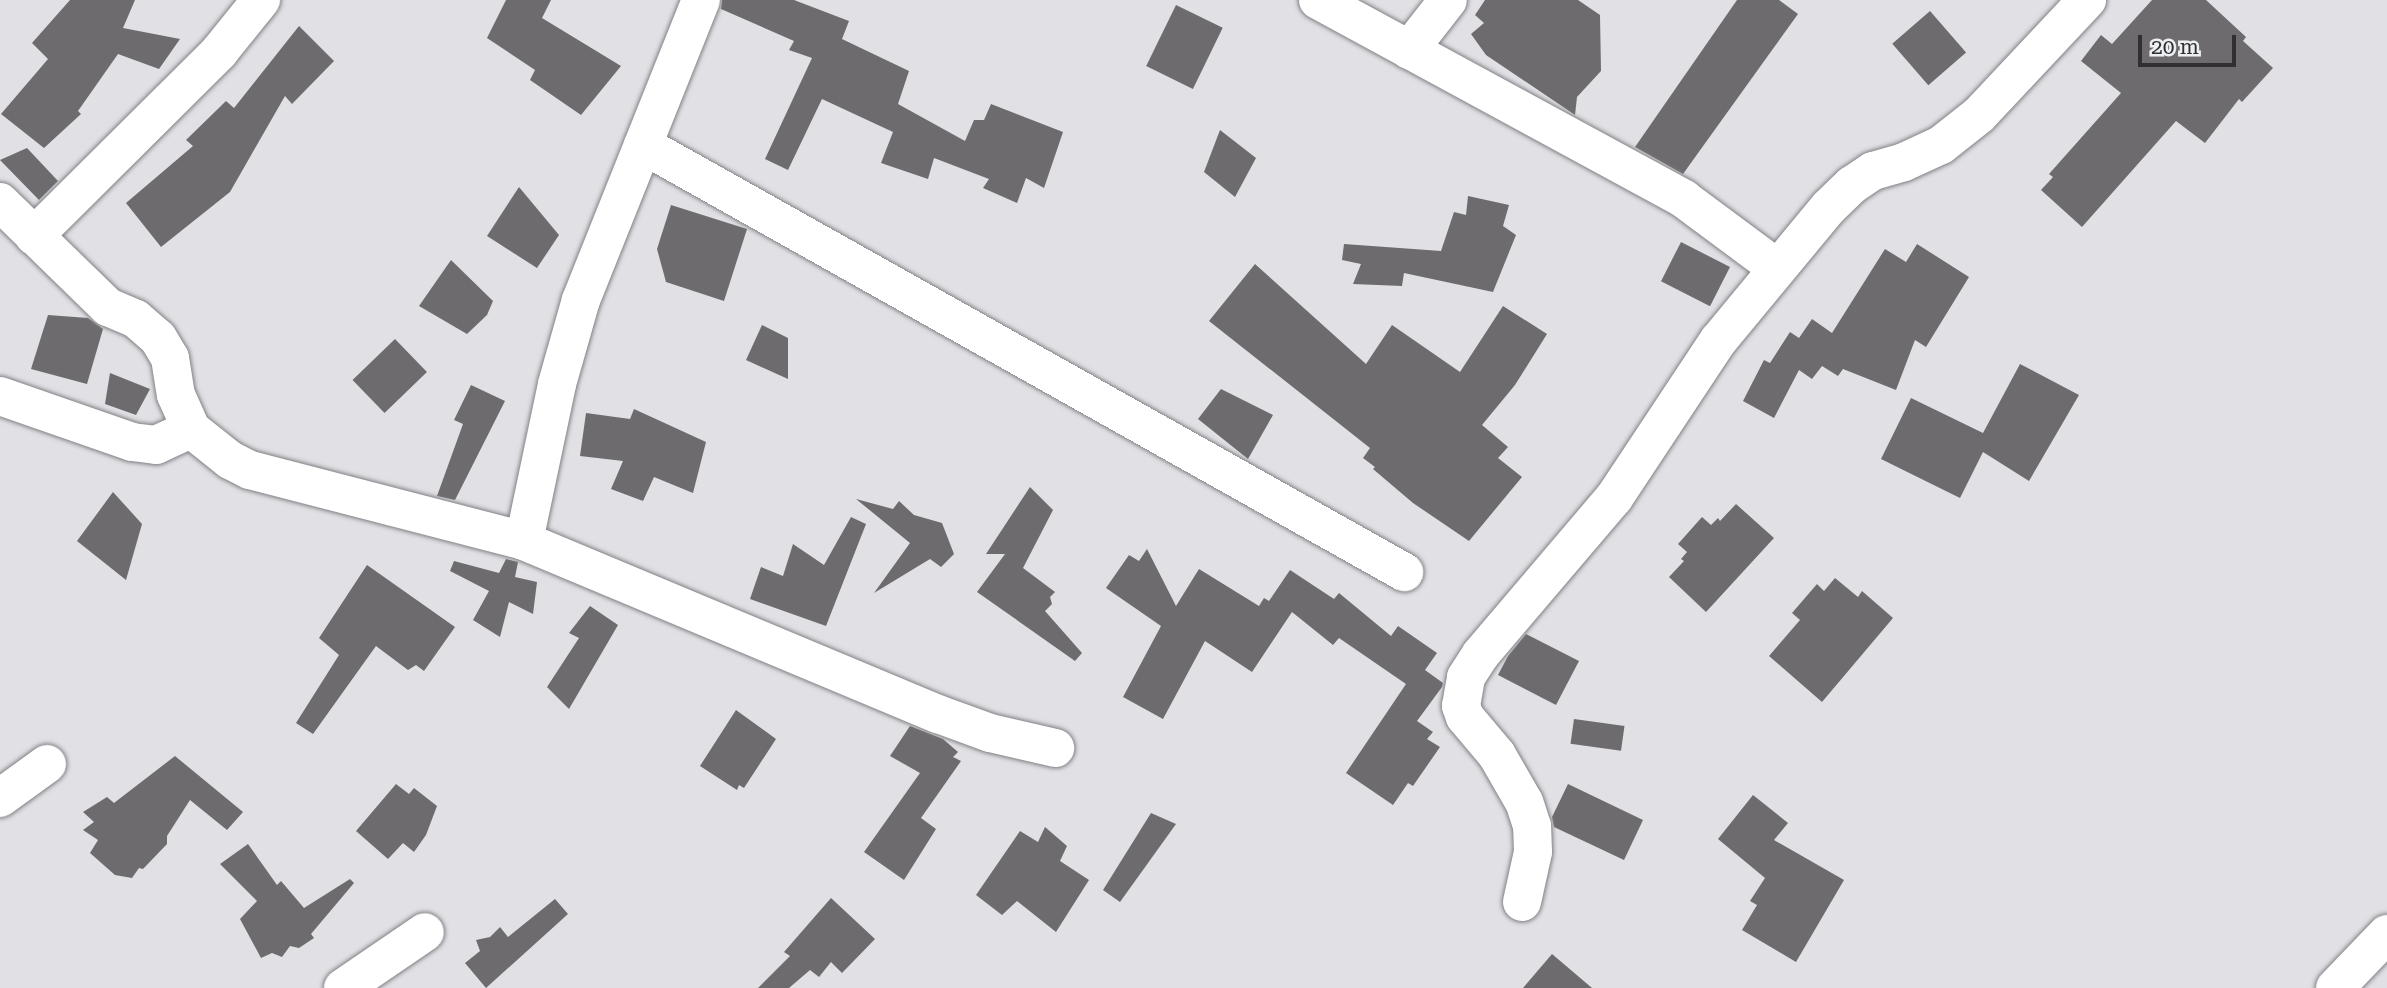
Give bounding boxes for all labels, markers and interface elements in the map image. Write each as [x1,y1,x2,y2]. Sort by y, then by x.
scale bar [2142,21,2240,65]
text: 20 m [2151,35,2199,59]

